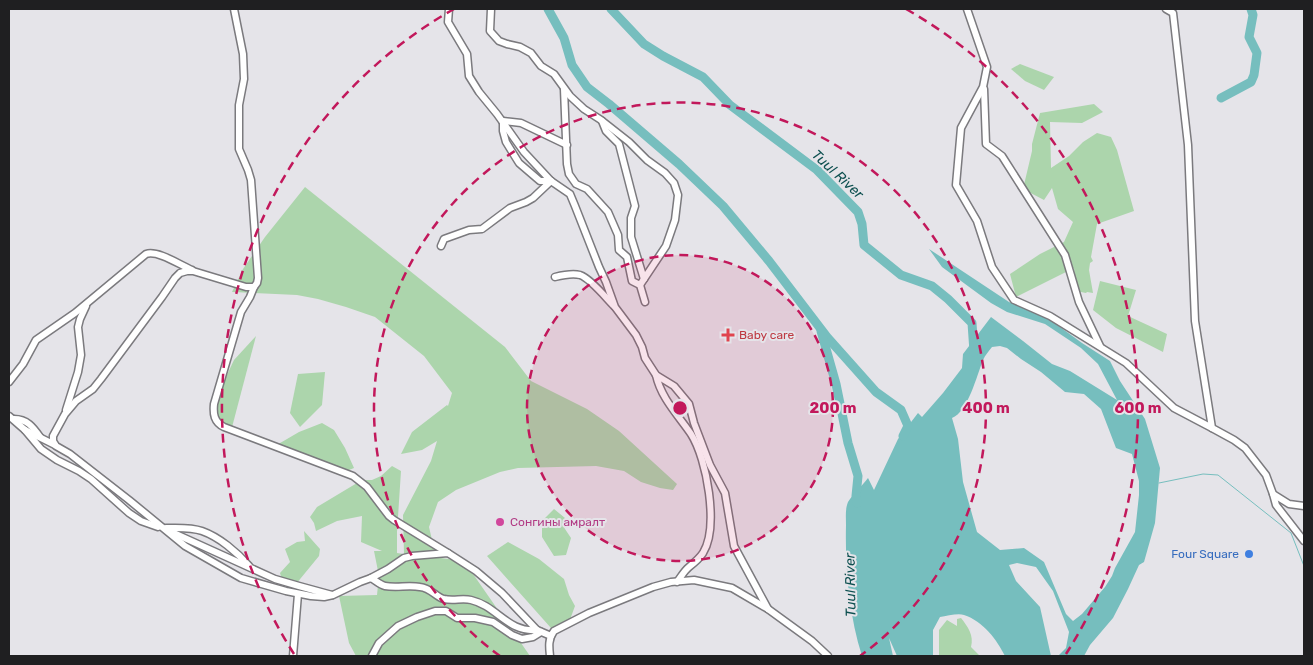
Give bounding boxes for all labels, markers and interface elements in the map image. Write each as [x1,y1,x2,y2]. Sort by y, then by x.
water label: Tuul River [808,146,867,203]
marker: Baby care [721,328,735,342]
place label: Baby care [739,328,794,342]
centre of rings [671,399,689,417]
text: 200 m [809,399,857,417]
text: 400 m [962,399,1010,417]
text: 600 m [1114,399,1162,417]
place label: Сонгины амралт [510,515,605,529]
marker: Сонгины амралт [494,516,506,528]
place label: Four Square [1171,547,1239,561]
marker: Four Square [1243,548,1255,560]
water label: Tuul River [841,552,860,617]

